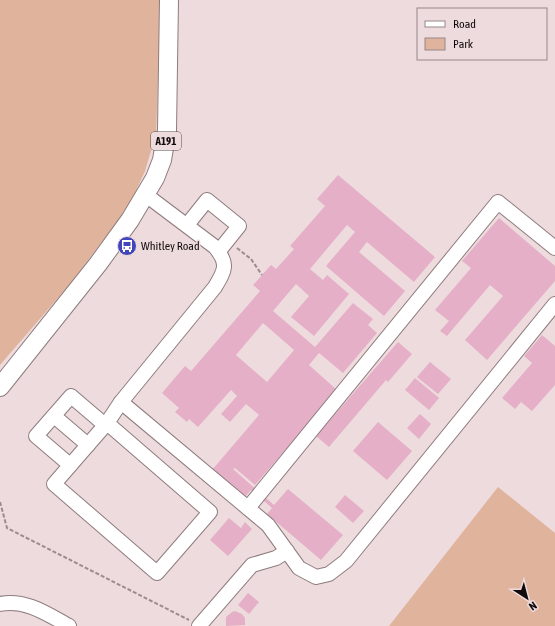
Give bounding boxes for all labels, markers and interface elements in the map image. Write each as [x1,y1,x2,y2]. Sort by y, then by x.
legend [417,8,547,60]
text: Road [453,17,476,31]
text: Park [453,37,474,51]
road number: A191 [151,132,181,150]
bus stop icon: Whitley Road [116,235,138,257]
place label: Whitley Road [141,239,200,253]
north arrow [507,578,547,618]
text: N [527,599,539,613]

